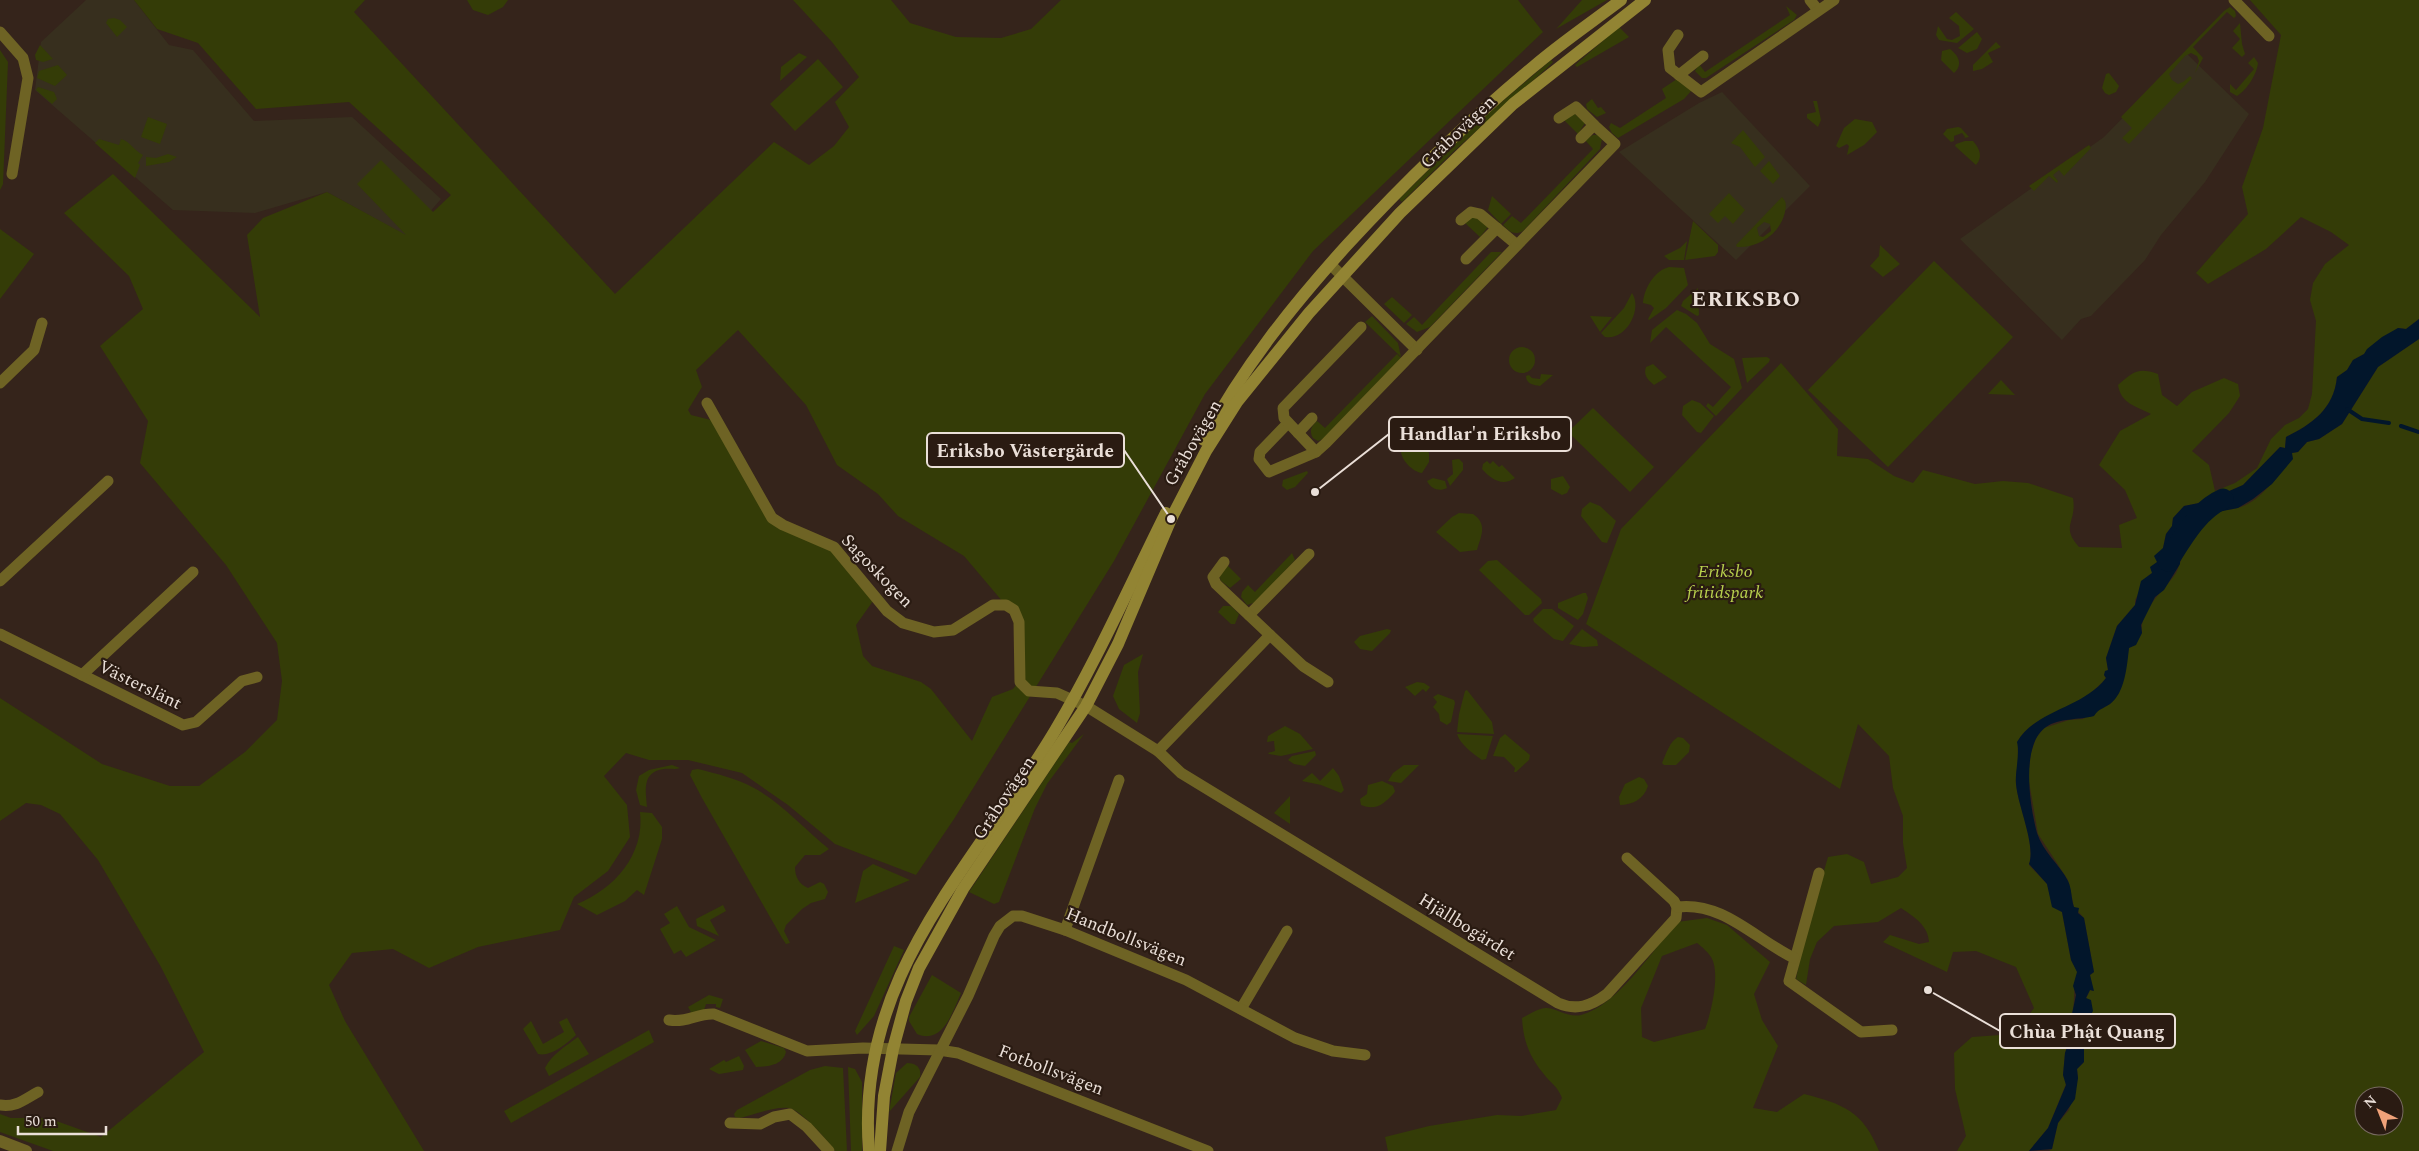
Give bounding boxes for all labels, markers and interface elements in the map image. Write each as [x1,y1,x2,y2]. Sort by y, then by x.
street label: Gråbovägen [1414,89,1502,175]
district label: ERIKSBO [1691,283,1801,316]
street label: Gråbovägen [1157,395,1229,491]
callout: Handlar'n Eriksbo [1389,417,1571,451]
text: Handlar'n Eriksbo [1399,420,1561,449]
callout: Eriksbo Västergärde [927,433,1124,467]
text: Eriksbo Västergärde [936,437,1114,466]
street label: Sagoskogen [835,528,919,614]
park label: Eriksbo fritidspark [1684,558,1764,606]
street label: Västerslänt [94,653,186,717]
street label: Gråbovägen [966,751,1042,845]
street label: Hjällbogärdet [1413,886,1521,968]
street label: Handbollsvägen [1061,900,1191,974]
callout: Chùa Phật Quang [2000,1014,2175,1048]
text: Chùa Phật Quang [2009,1018,2165,1047]
street label: Fotbollsvägen [994,1037,1108,1103]
north arrow [2354,1086,2404,1136]
text: N [2359,1090,2382,1113]
scale bar [18,1104,105,1136]
text: 50 m [25,1110,57,1133]

